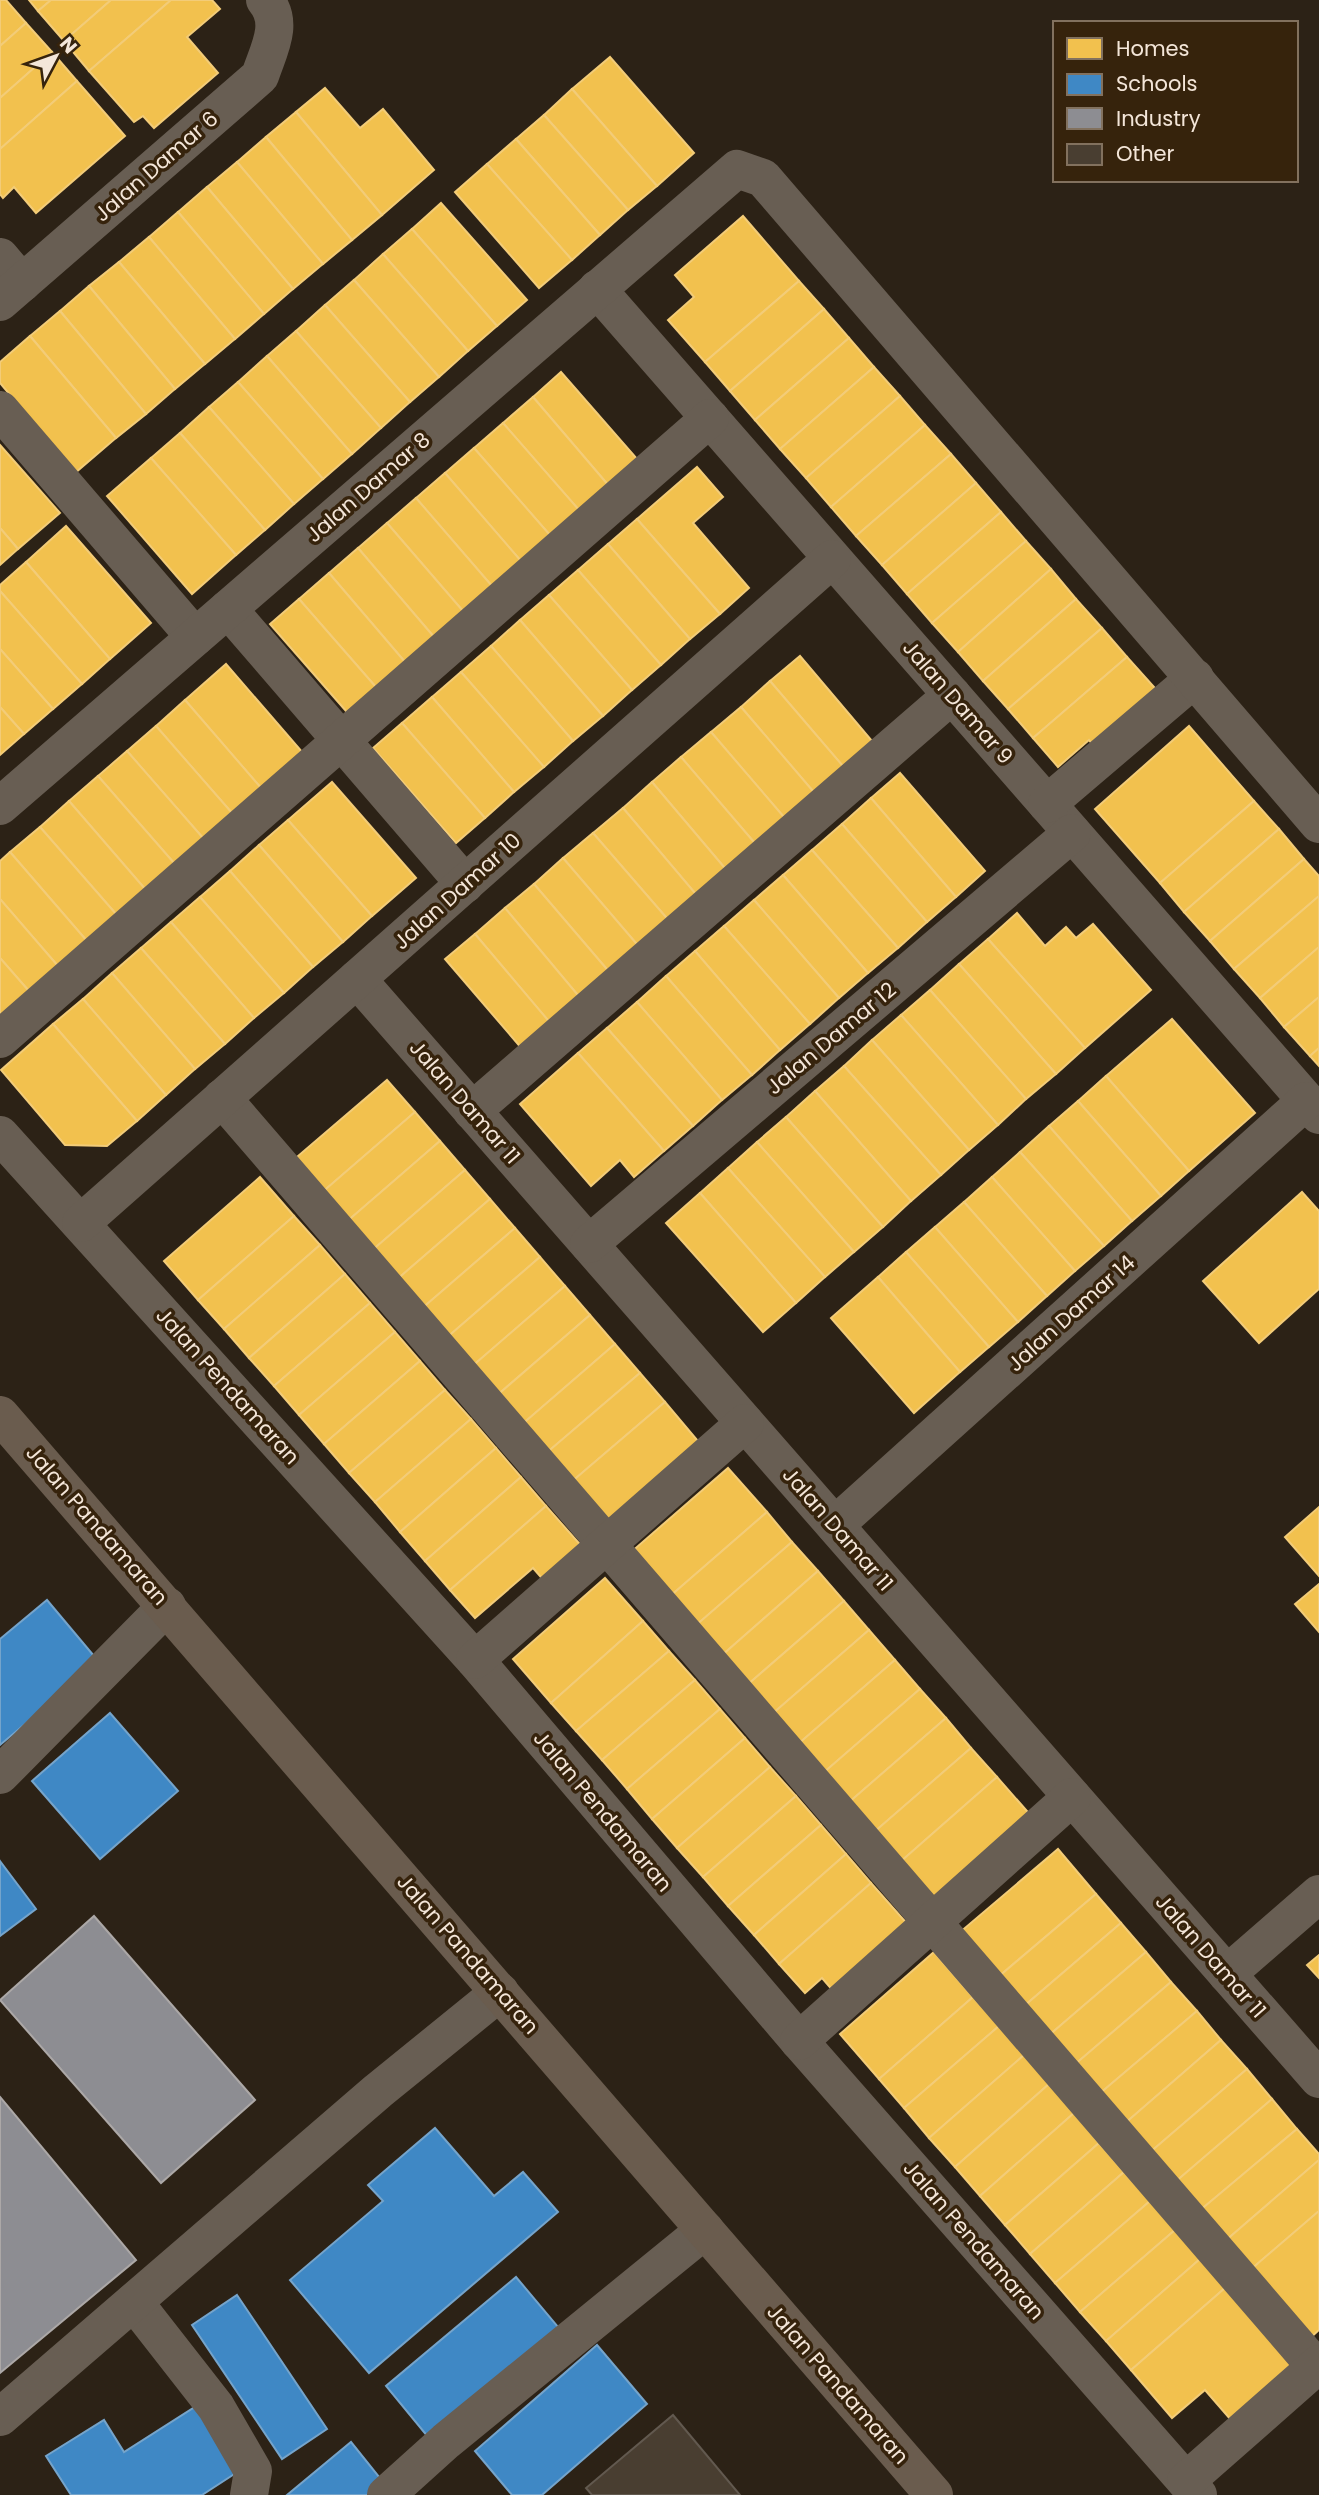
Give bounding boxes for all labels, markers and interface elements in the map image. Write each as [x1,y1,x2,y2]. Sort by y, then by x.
north arrow [21,21,91,91]
legend [1053,21,1298,182]
text: N [54,31,83,59]
text: Homes [1116,34,1190,63]
text: Schools [1116,69,1198,98]
street label: Jalan Damar 6 [88,104,224,228]
text: Industry [1116,104,1201,133]
text: Other [1116,139,1175,168]
street label: Jalan Damar 8 [300,425,436,549]
street label: Jalan Damar 9 [896,634,1020,770]
street label: Jalan Damar 10 [387,826,527,956]
street label: Jalan Damar 12 [760,975,902,1101]
street label: Jalan Damar 11 [403,1034,527,1170]
street label: Jalan Damar 14 [1001,1248,1141,1378]
street label: Jalan Pendamaran [150,1301,306,1471]
street label: Jalan Pandamaran [19,1439,175,1611]
street label: Jalan Damar 11 [776,1461,900,1597]
street label: Jalan Pendamaran [527,1724,679,1898]
street label: Jalan Pandamaran [390,1868,546,2040]
street label: Jalan Damar 11 [1149,1888,1273,2024]
street label: Jalan Pendamaran [897,2154,1051,2326]
street label: Jalan Pandamaran [760,2298,916,2470]

